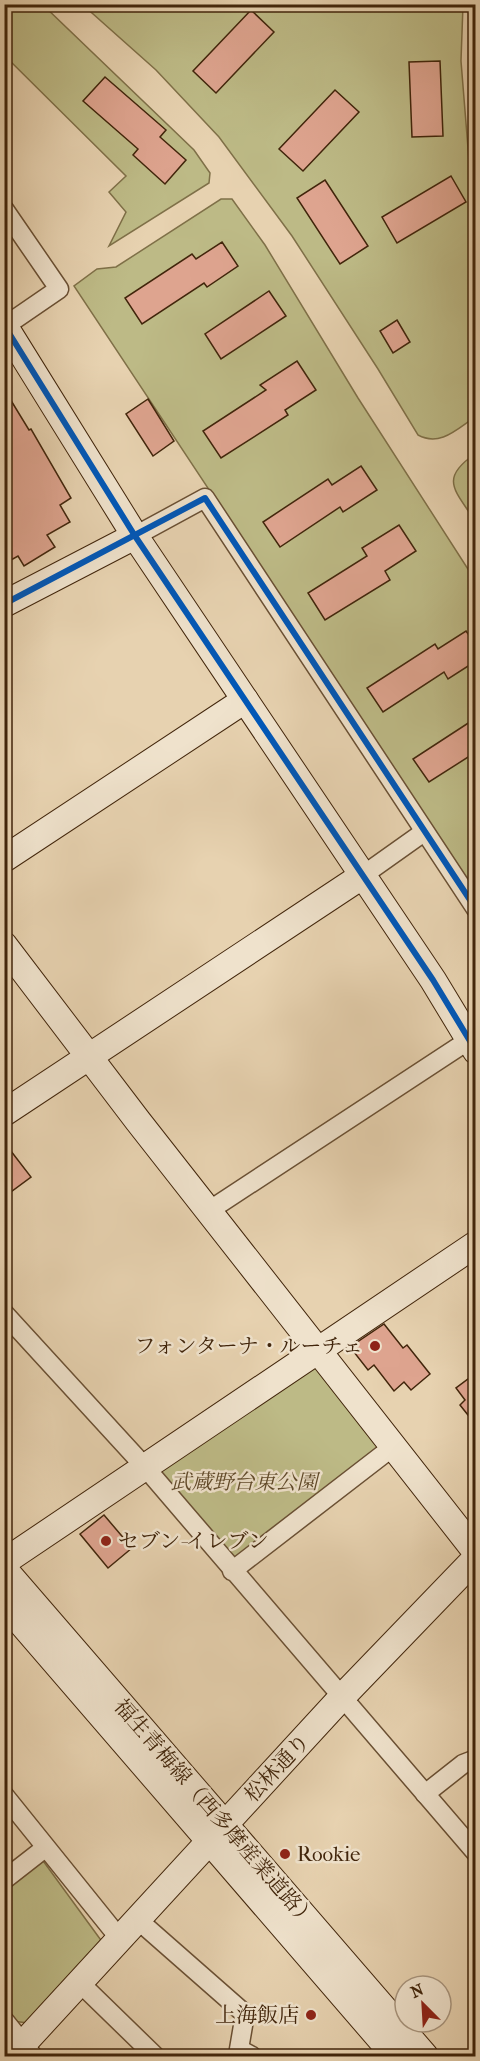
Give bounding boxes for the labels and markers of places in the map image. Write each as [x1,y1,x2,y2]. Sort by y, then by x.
place label: フォンターナ・ルーチェ [135,1334,363,1358]
marker: フォンターナ・ルーチェ [368,1339,382,1353]
place label: セブン-イレブン [118,1529,269,1553]
marker: セブン-イレブン [99,1534,113,1548]
place label: Rookie [297,1842,360,1866]
marker: Rookie [278,1847,292,1861]
place label: 上海飯店 [215,2003,299,2027]
marker: 上海飯店 [304,2008,318,2022]

